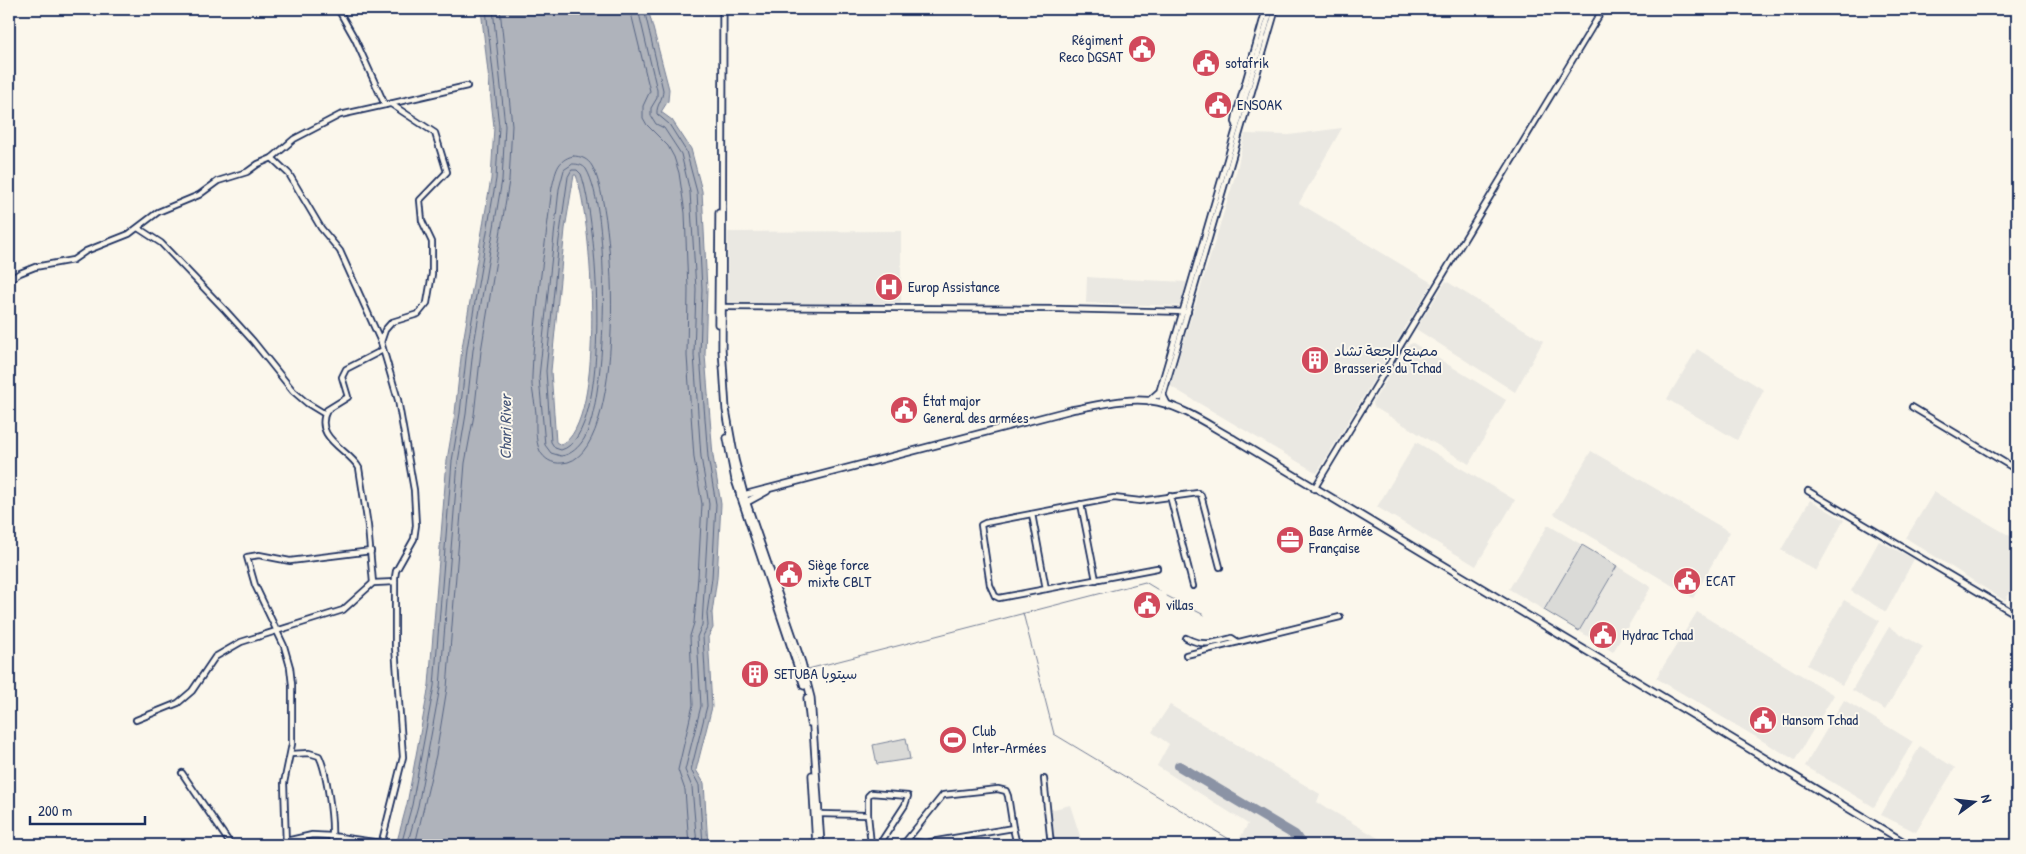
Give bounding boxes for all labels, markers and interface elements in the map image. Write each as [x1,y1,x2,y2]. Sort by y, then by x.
place label: Régiment Reco DGSAT [1059,29,1124,67]
public building icon: Régiment Reco DGSAT [1127,34,1157,64]
public building icon: sotafrik [1191,48,1221,78]
place label: sotafrik [1225,52,1269,73]
public building icon: ENSOAK [1203,90,1233,120]
place label: ENSOAK [1237,94,1282,115]
hospital icon: Europ Assistance [874,272,904,302]
place label: Europ Assistance [908,276,1000,297]
place label: مصنع الجعة تشاد Brasseries du Tchad [1334,340,1441,378]
building icon: مصنع الجعة تشاد Brasseries du Tchad [1300,345,1330,375]
place label: État major General des armées [923,390,1029,428]
water label: Chari River [494,393,516,459]
public building icon: État major General des armées [889,395,919,425]
place label: Base Armée Française [1308,520,1373,558]
office icon: Base Armée Française [1275,525,1305,555]
place label: Siège force mixte CBLT [808,554,872,592]
public building icon: Siège force mixte CBLT [774,559,804,589]
public building icon: ECAT [1672,566,1702,596]
place label: ECAT [1706,570,1736,591]
public building icon: villas [1132,590,1162,620]
place label: villas [1166,594,1194,615]
public building icon: Hydrac Tchad [1588,620,1618,650]
place label: Hydrac Tchad [1622,624,1693,645]
building icon: SETUBA سيتوبا [740,659,770,689]
place label: SETUBA سيتوبا [774,663,857,684]
public building icon: Hansom Tchad [1748,705,1778,735]
place label: Hansom Tchad [1782,709,1858,730]
place label: Club Inter-Armées [972,720,1047,758]
sports icon: Club Inter-Armées [938,725,968,755]
north arrow [1948,776,1998,826]
text: N [1977,792,1997,805]
scale bar [30,794,145,826]
text: 200 m [38,800,72,821]

